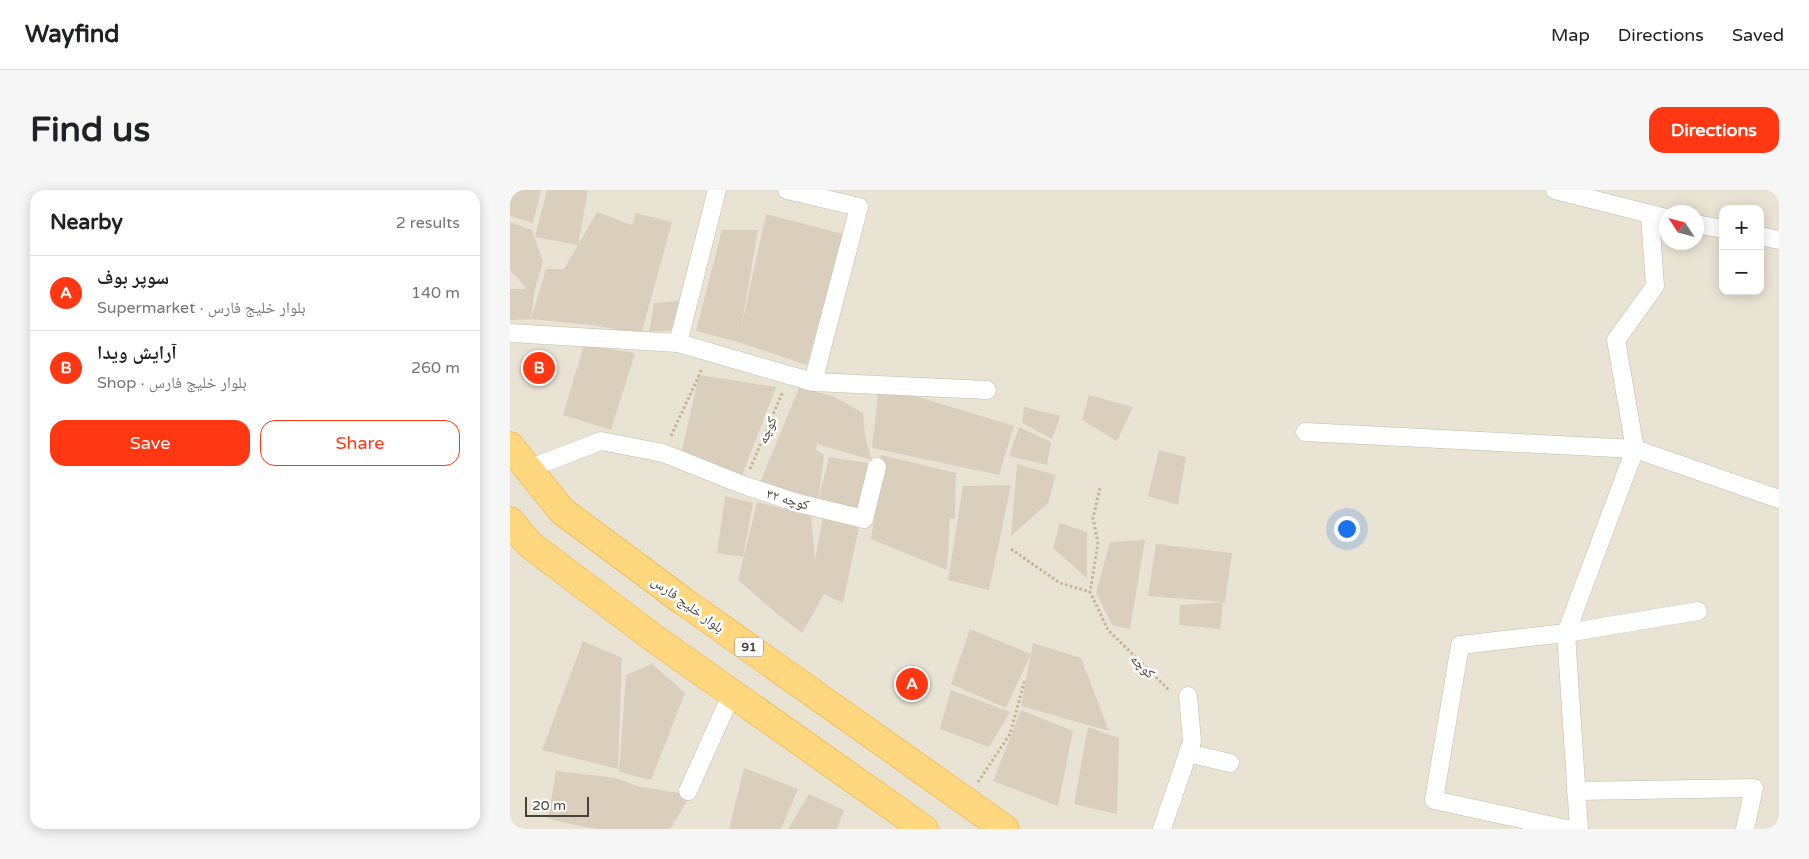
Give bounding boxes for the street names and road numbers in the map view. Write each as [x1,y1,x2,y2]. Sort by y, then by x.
street label: کوچه [754,414,781,446]
street label: کوچه ۳۲ [764,485,811,514]
street label: بلوار خلیج فارس [648,572,727,637]
road number: 91 [735,638,763,657]
street label: کوچه [1127,651,1159,682]

